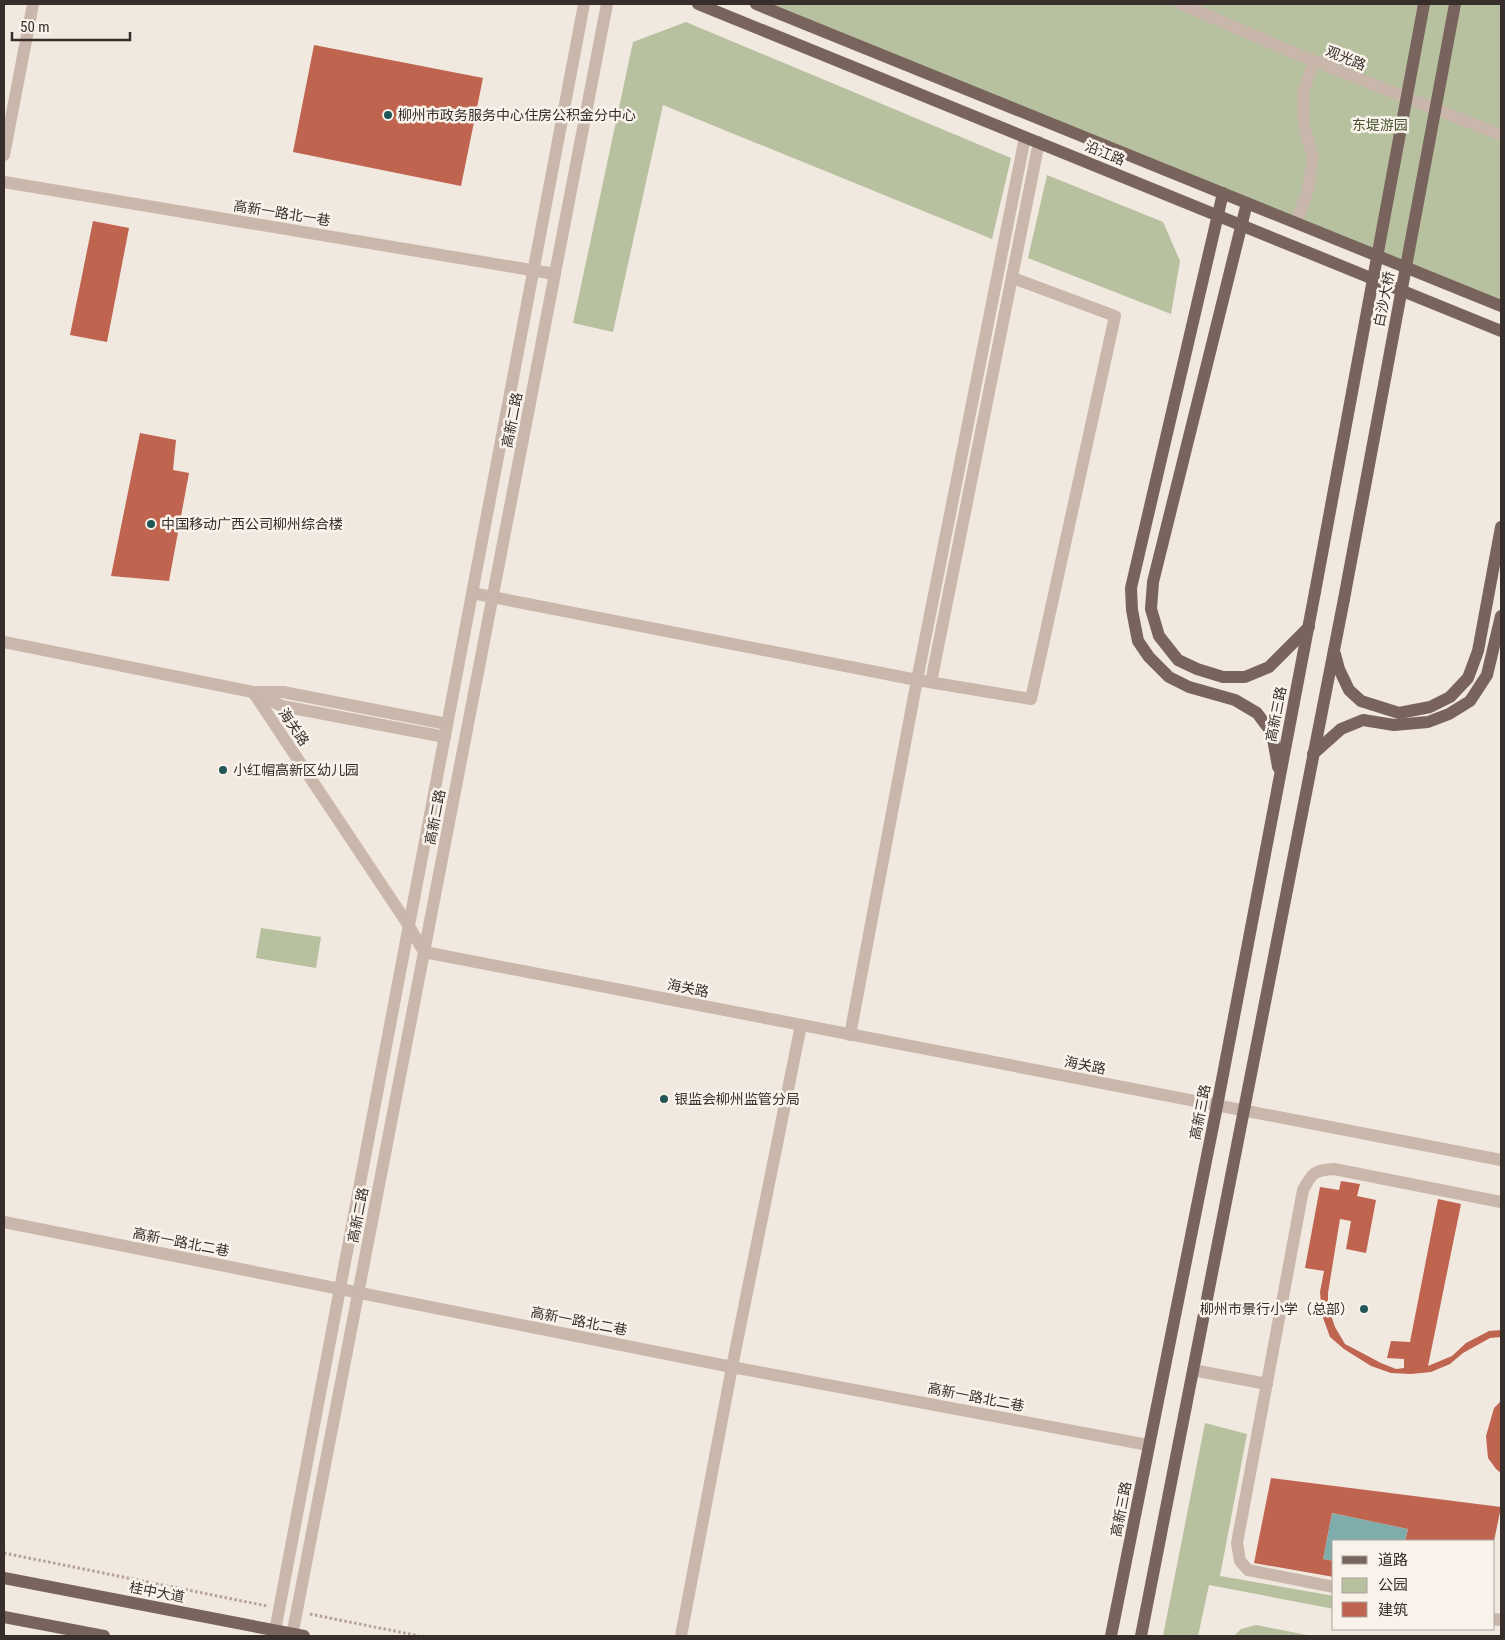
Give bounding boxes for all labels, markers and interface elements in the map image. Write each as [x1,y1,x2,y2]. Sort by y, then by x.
scale bar [12,10,130,42]
text: 50 m [20,18,50,36]
street label: 观光路 [1324,43,1368,73]
place label: 柳州市政务服务中心住房公积金分中心 [398,107,636,123]
marker: 柳州市政务服务中心住房公积金分中心 [382,109,394,121]
park label: 东堤游园 [1352,117,1408,133]
street label: 沿江路 [1083,138,1127,168]
street label: 高新一路北一巷 [232,197,332,229]
street label: 白沙大桥 [1371,270,1397,328]
street label: 高新二路 [499,391,525,449]
place label: 中国移动广西公司柳州综合楼 [161,516,343,532]
marker: 中国移动广西公司柳州综合楼 [145,518,157,530]
street label: 高新三路 [1263,685,1289,743]
street label: 海关路 [276,705,312,749]
place label: 小红帽高新区幼儿园 [233,762,359,778]
marker: 小红帽高新区幼儿园 [217,764,229,776]
street label: 高新二路 [422,788,448,846]
street label: 海关路 [666,976,710,1000]
street label: 海关路 [1063,1053,1107,1077]
street label: 高新三路 [1187,1083,1213,1141]
place label: 银监会柳州监管分局 [674,1091,800,1107]
marker: 银监会柳州监管分局 [658,1093,670,1105]
street label: 高新二路 [345,1186,371,1244]
street label: 高新一路北二巷 [131,1225,231,1259]
place label: 柳州市景行小学（总部） [1200,1301,1354,1317]
marker: 柳州市景行小学（总部） [1358,1303,1370,1315]
street label: 高新一路北二巷 [529,1304,629,1338]
street label: 高新一路北二巷 [926,1380,1026,1414]
street label: 高新三路 [1108,1480,1134,1538]
legend [1332,1540,1495,1630]
text: 道路 [1378,1551,1408,1569]
text: 公园 [1378,1576,1408,1594]
street label: 桂中大道 [128,1579,186,1605]
text: 建筑 [1378,1601,1408,1619]

